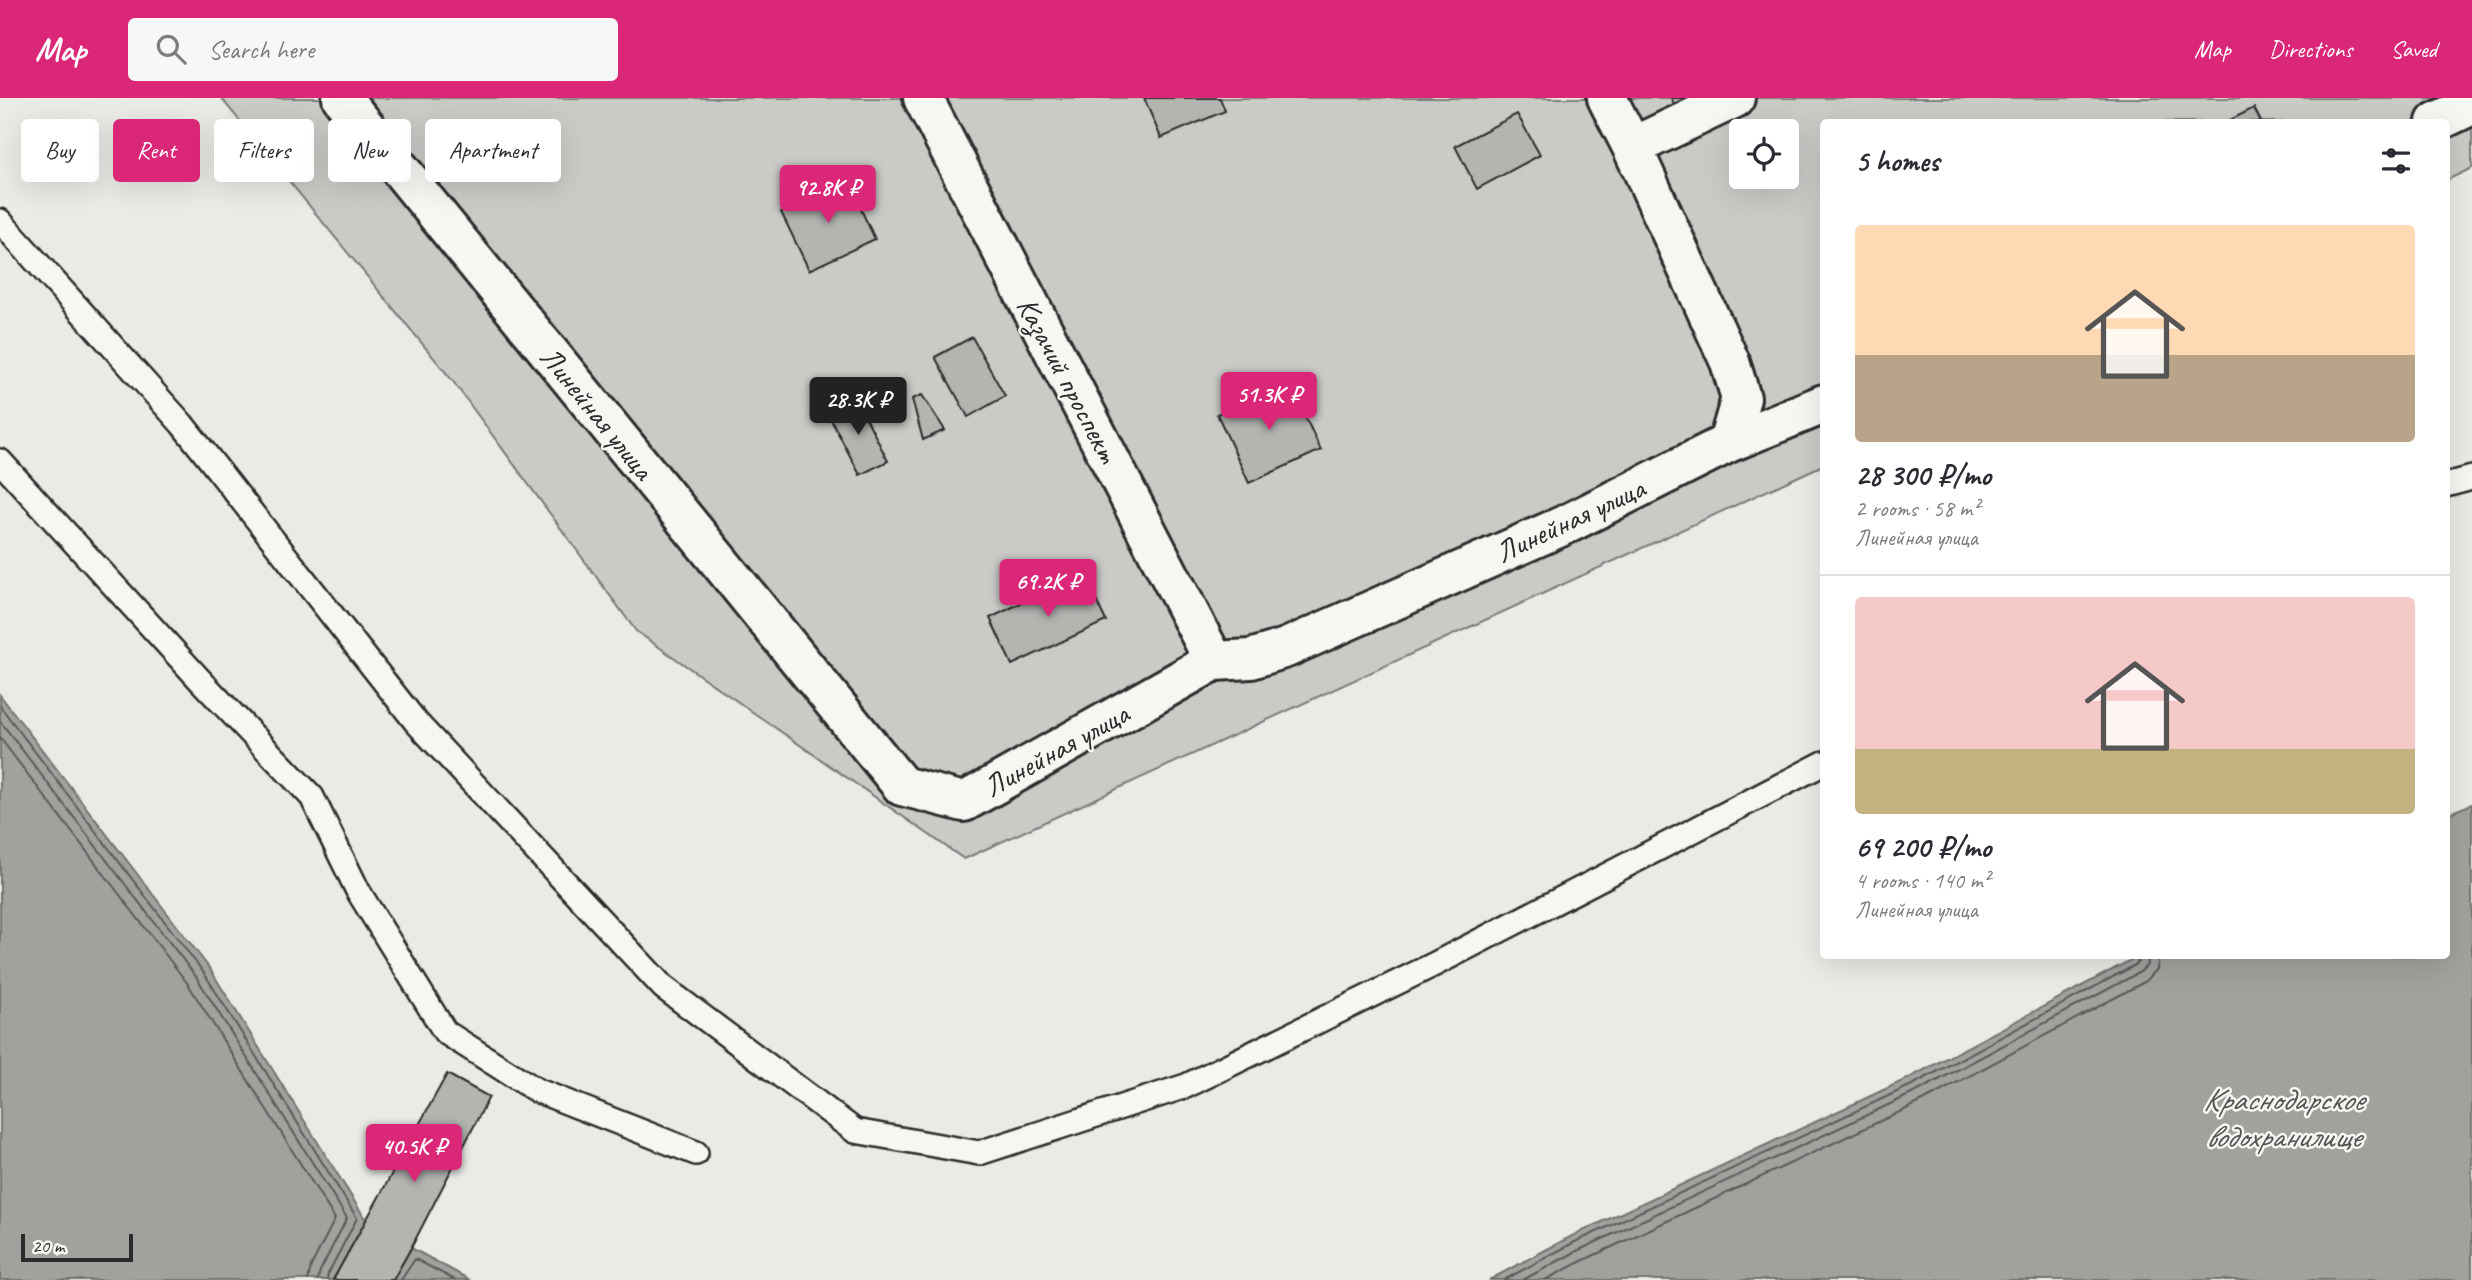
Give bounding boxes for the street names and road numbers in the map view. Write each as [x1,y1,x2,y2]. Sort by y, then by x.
street label: Казачий проспект [1008,291,1128,471]
street label: Линейная улица [532,339,663,489]
street label: Линейная улица [1489,468,1652,571]
street label: Линейная улица [977,694,1137,805]

